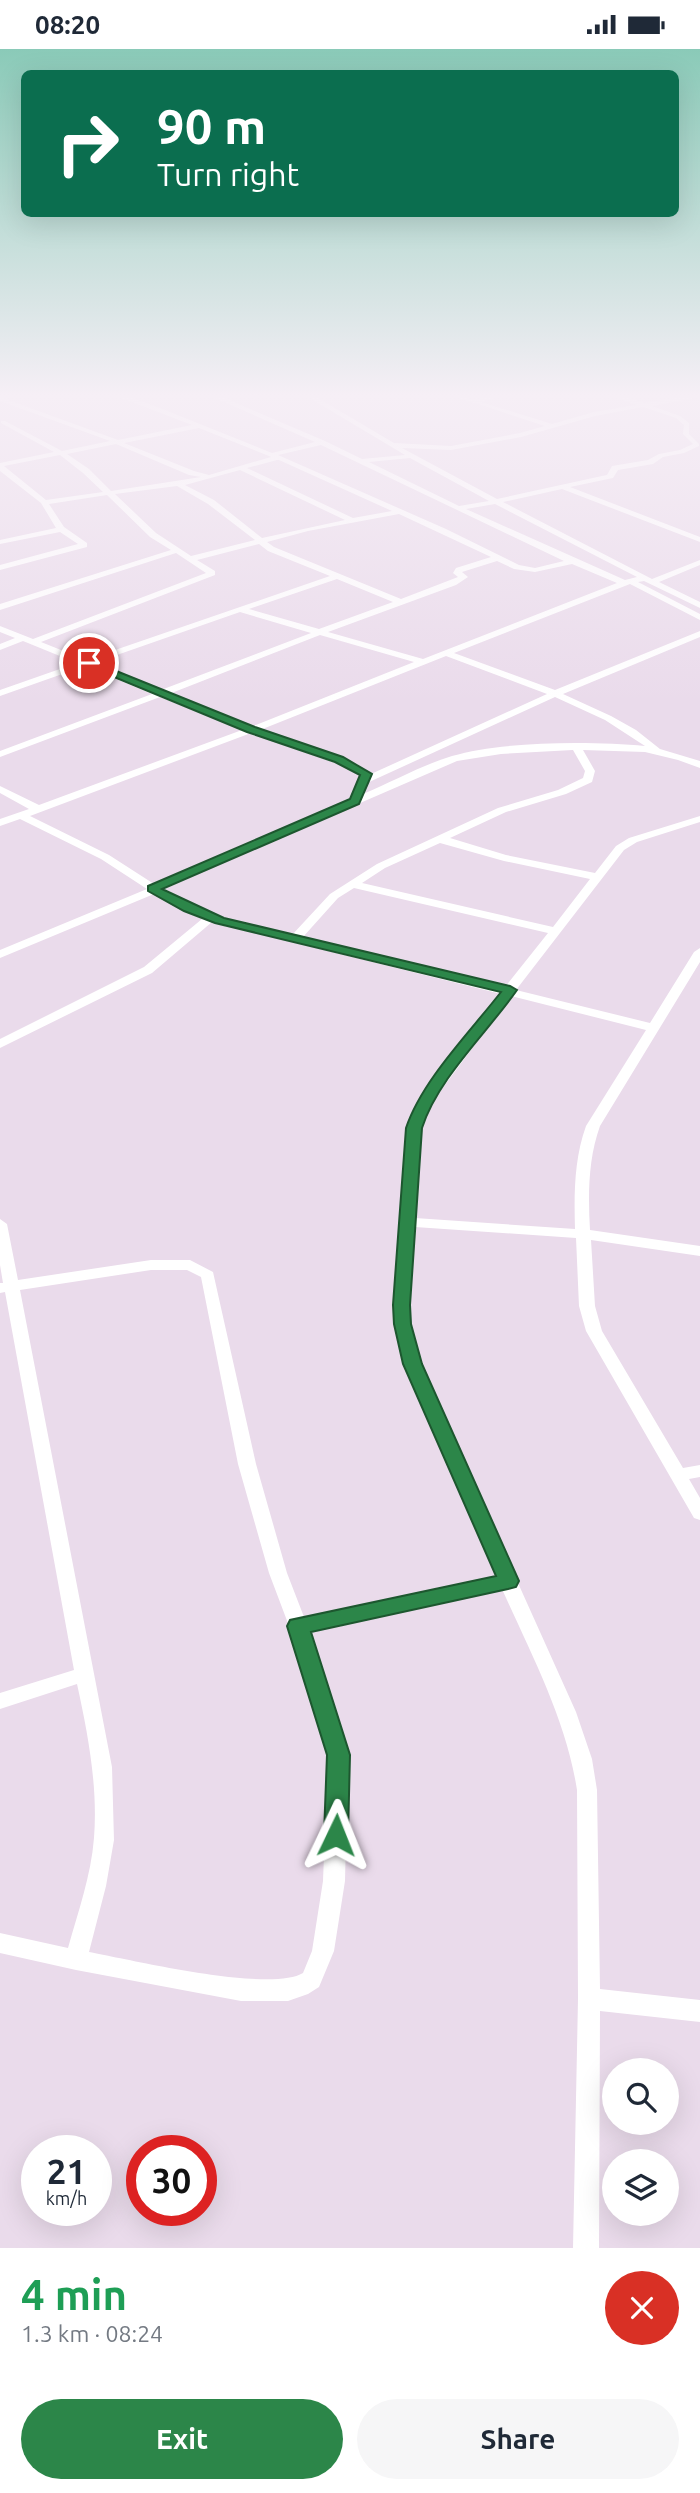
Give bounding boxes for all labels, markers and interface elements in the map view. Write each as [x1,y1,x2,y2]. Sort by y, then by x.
text: 08:20 [35,10,100,39]
icon: right [42,98,133,189]
text: 90 m [157,98,266,153]
text: Turn right [157,156,299,192]
pin [59,633,119,693]
icon: arrive [70,644,108,682]
position arrow [299,1798,373,1872]
map controls [602,2058,679,2226]
button: search [602,2058,679,2135]
speed limit sign: 30 [126,2135,217,2226]
button: layers [602,2149,679,2226]
text: 21 [47,2151,86,2191]
text: km/h [46,2188,87,2208]
text: 4 min [21,2271,127,2318]
button: close [605,2271,679,2345]
text: 1.3 km · 08:24 [21,2321,163,2346]
button: Exit [21,2399,343,2479]
button: Share [357,2399,679,2479]

